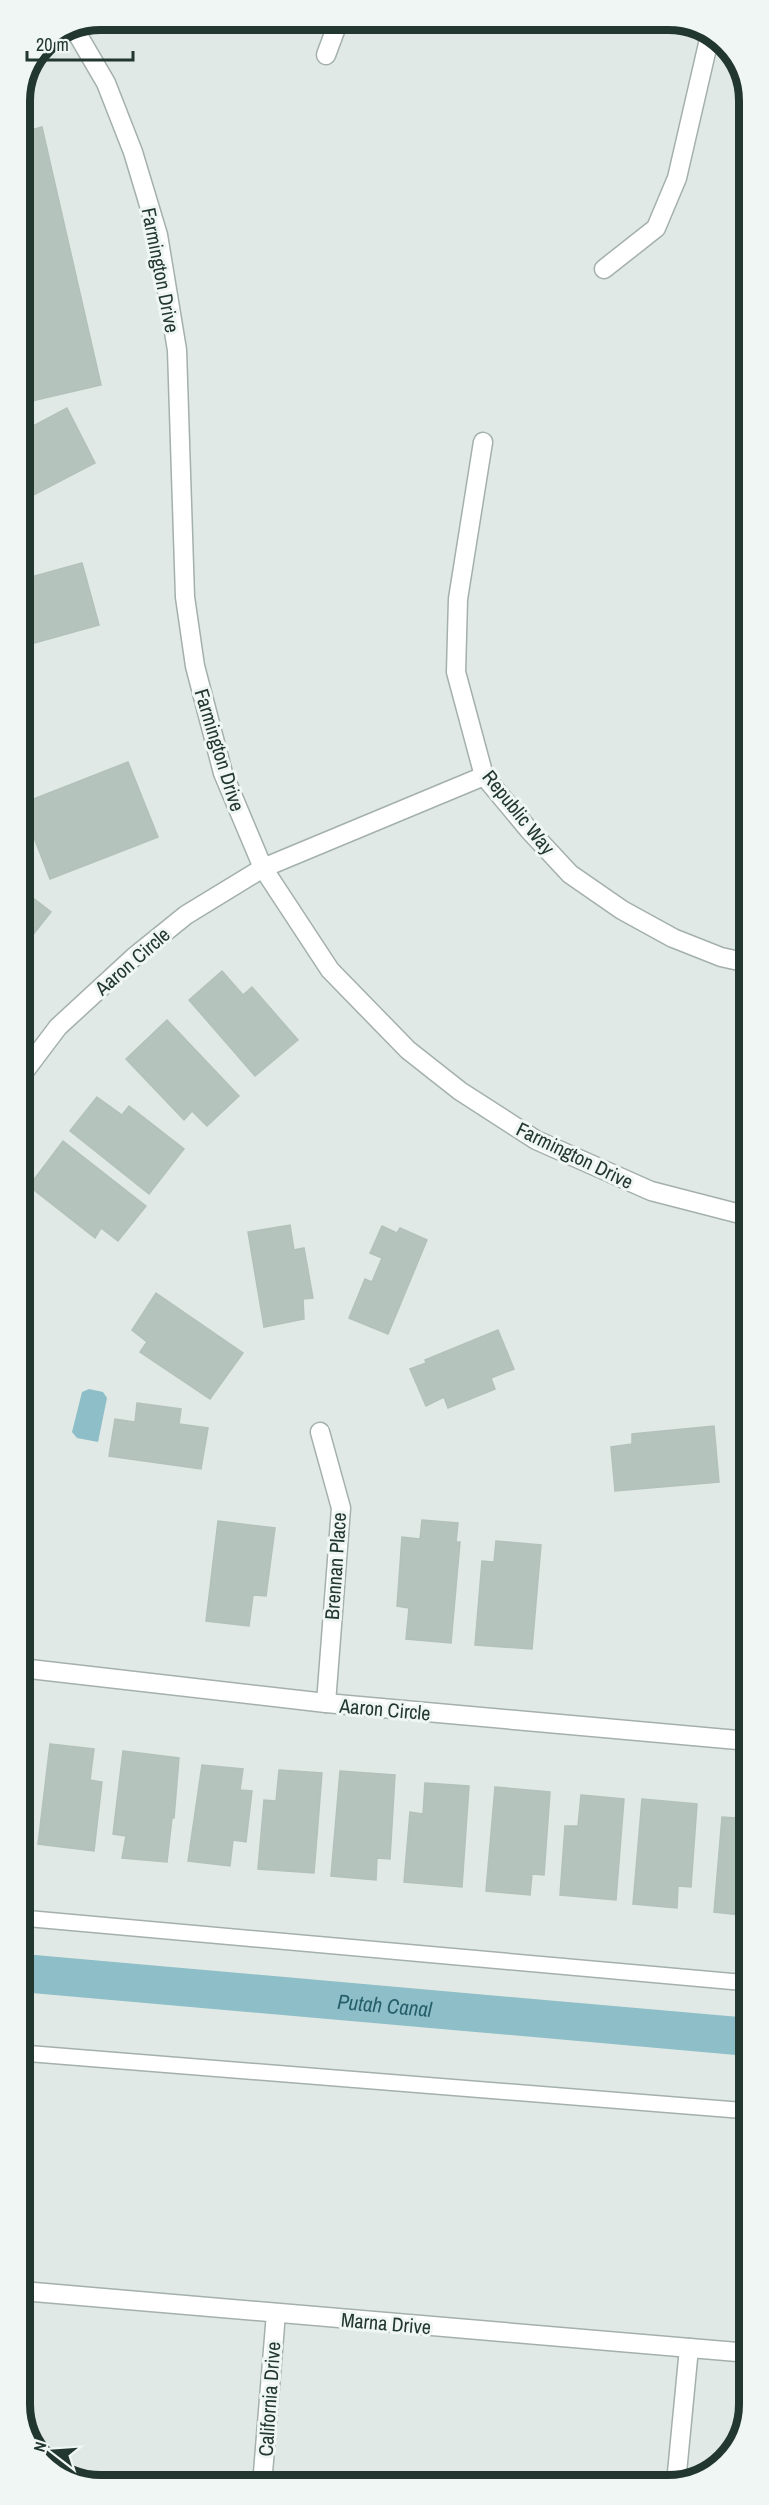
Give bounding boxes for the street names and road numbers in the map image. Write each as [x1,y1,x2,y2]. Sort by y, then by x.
street label: Farmington Drive [136,205,186,335]
street label: Farmington Drive [189,685,251,815]
street label: Republic Way [477,764,562,861]
street label: Aaron Circle [88,921,175,1002]
street label: Farmington Drive [512,1115,638,1195]
street label: Brennan Place [318,1511,352,1621]
street label: Aaron Circle [337,1691,432,1726]
street label: Marna Drive [340,2306,432,2340]
street label: California Drive [252,2341,286,2457]

